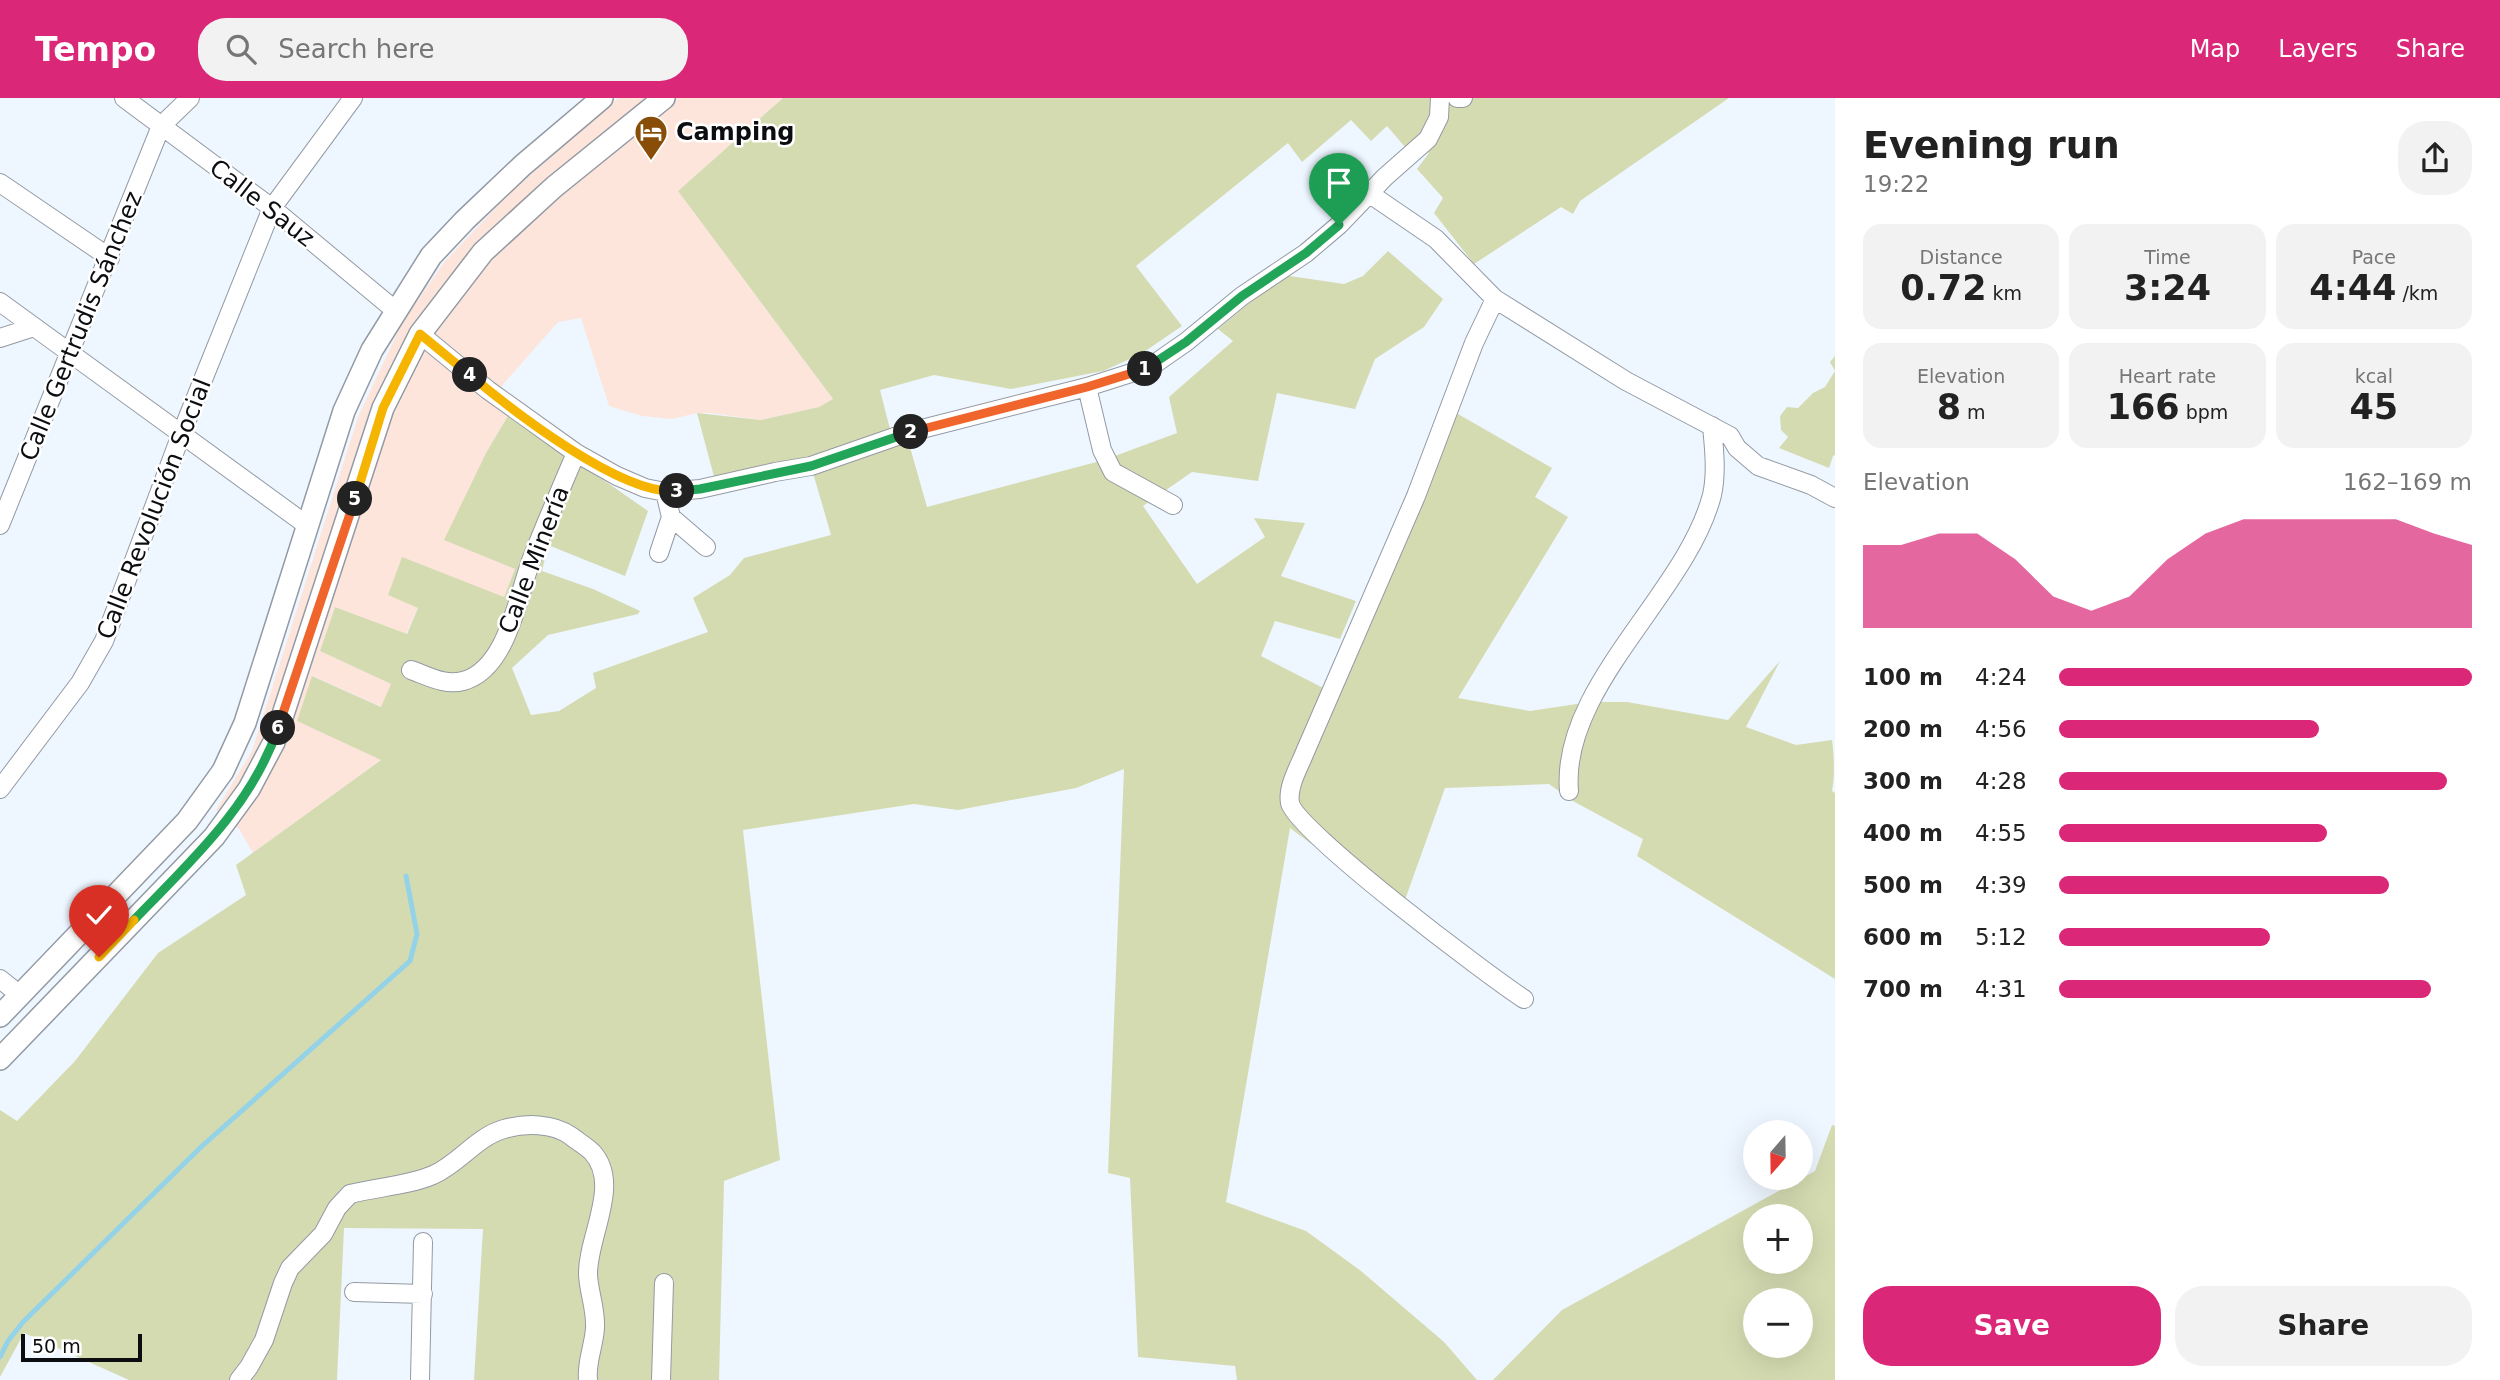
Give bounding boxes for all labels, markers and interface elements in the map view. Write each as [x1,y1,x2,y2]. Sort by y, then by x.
search box [198,18,688,81]
text: Tempo [35,30,156,69]
icon: search [222,30,260,68]
text: Search here [278,34,434,64]
text: Map [2190,35,2240,63]
text: Layers [2278,35,2358,63]
text: Share [2396,35,2465,63]
hotel icon: Camping [632,113,670,162]
place label: Camping [676,118,795,146]
button: share [2398,121,2472,195]
text: Evening run [1863,123,2120,167]
pin [1309,153,1369,225]
street label: Calle Sauz [204,154,320,252]
icon: arrive [1320,164,1358,202]
text: 19:22 [1863,171,1929,197]
street label: Calle Gertrudis Sánchez [14,187,148,465]
text: Distance [1920,246,2003,268]
text: Time [2144,246,2191,268]
text: Pace [2352,246,2396,268]
text: 0.72 [1900,268,1987,308]
text: 3:24 [2124,268,2211,308]
text: 4:44 [2309,268,2396,308]
text: km [1987,282,2022,304]
text: /km [2396,282,2438,304]
pin: 1 [1128,352,1162,386]
text: 1 [1138,357,1151,379]
pin: 4 [452,358,488,392]
text: 4 [463,363,476,385]
text: Elevation [1917,365,2005,387]
text: Heart rate [2119,365,2216,387]
text: kcal [2355,365,2393,387]
street label: Calle Revolución Social [91,375,217,643]
text: 8 [1937,387,1961,427]
text: 166 [2107,387,2180,427]
text: 45 [2349,387,2398,427]
text: m [1961,401,1986,423]
text: bpm [2180,401,2228,423]
pin: 2 [894,414,928,450]
text: 2 [904,420,917,442]
text: Elevation [1863,469,1970,495]
text: 162–169 m [2343,469,2472,495]
pin: 3 [660,474,694,508]
text: 3 [670,479,683,501]
pin: 5 [338,482,372,516]
street label: Calle Minería [493,482,575,638]
text: 5 [348,487,361,509]
text: 100 m [1863,664,1943,690]
text: 4:24 [1975,664,2027,690]
pin: 6 [260,710,296,746]
text: 6 [271,716,284,738]
text: 200 m [1863,716,1943,742]
text: 4:56 [1975,716,2027,742]
text: 300 m [1863,768,1943,794]
text: 4:28 [1975,768,2027,794]
text: 400 m [1863,820,1943,846]
text: 4:55 [1975,820,2027,846]
text: 500 m [1863,872,1943,898]
text: 4:39 [1975,872,2027,898]
pin [69,885,129,957]
icon: check [80,896,118,934]
text: 600 m [1863,924,1943,950]
text: 5:12 [1975,924,2027,950]
text: 700 m [1863,976,1943,1002]
text: 4:31 [1975,976,2027,1002]
north arrow [1743,1120,1813,1190]
map controls [1743,1120,1813,1358]
button: + [1743,1204,1813,1274]
button: Save [1863,1286,2161,1366]
button: Share [2175,1286,2472,1366]
button: − [1743,1288,1813,1358]
scale bar [21,1331,142,1363]
text: 50 m [32,1335,81,1357]

